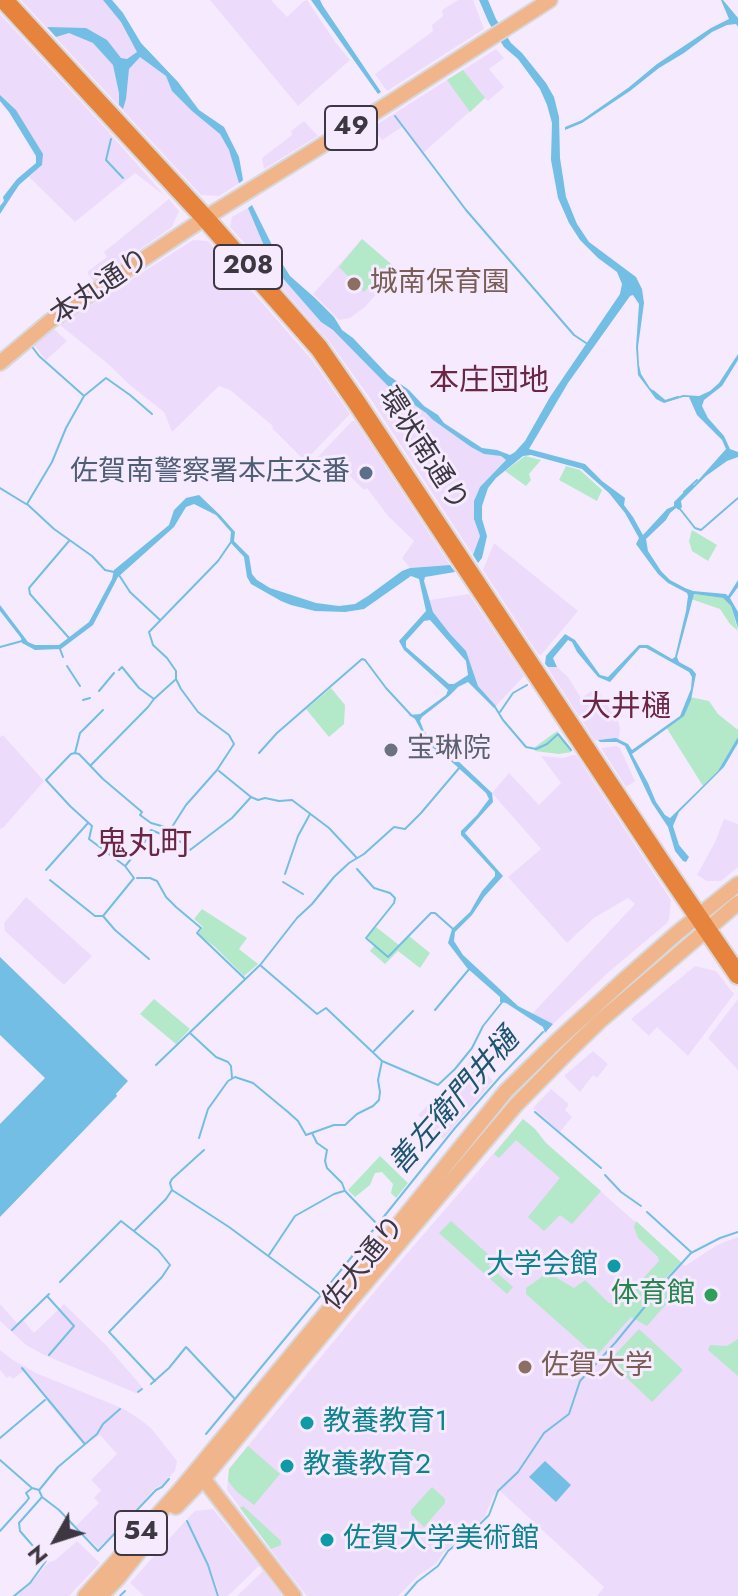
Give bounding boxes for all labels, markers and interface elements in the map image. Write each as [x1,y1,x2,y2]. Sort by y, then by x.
road number: 49 [325,106,377,150]
street label: 本丸通り [45,243,157,333]
road number: 208 [214,245,282,289]
place label: 城南保育園 [370,267,510,301]
marker: 城南保育園 [345,275,363,293]
district label: 本庄団地 [429,365,549,401]
street label: 環状南通り [370,382,474,518]
place label: 佐賀南警察署本庄交番 [70,456,350,490]
marker: 佐賀南警察署本庄交番 [357,464,375,482]
district label: 大井樋 [581,691,671,727]
place label: 宝琳院 [407,733,491,767]
marker: 宝琳院 [382,741,400,759]
district label: 鬼丸町 [96,827,192,865]
water label: 善左衛門井樋 [382,1023,528,1183]
street label: 佐大通り [317,1210,413,1318]
place label: 大学会館 [486,1249,598,1283]
marker: 大学会館 [605,1257,623,1275]
place label: 体育館 [611,1278,695,1312]
marker: 体育館 [702,1286,720,1304]
place label: 佐賀大学 [541,1350,653,1384]
marker: 佐賀大学 [516,1358,534,1376]
place label: 教養教育1 [323,1406,448,1440]
marker: 教養教育1 [298,1414,316,1432]
place label: 教養教育2 [303,1449,431,1483]
marker: 教養教育2 [278,1457,296,1475]
north arrow [16,1500,96,1580]
road number: 54 [115,1511,167,1555]
place label: 佐賀大学美術館 [343,1523,539,1557]
marker: 佐賀大学美術館 [318,1531,336,1549]
text: N [19,1538,55,1572]

